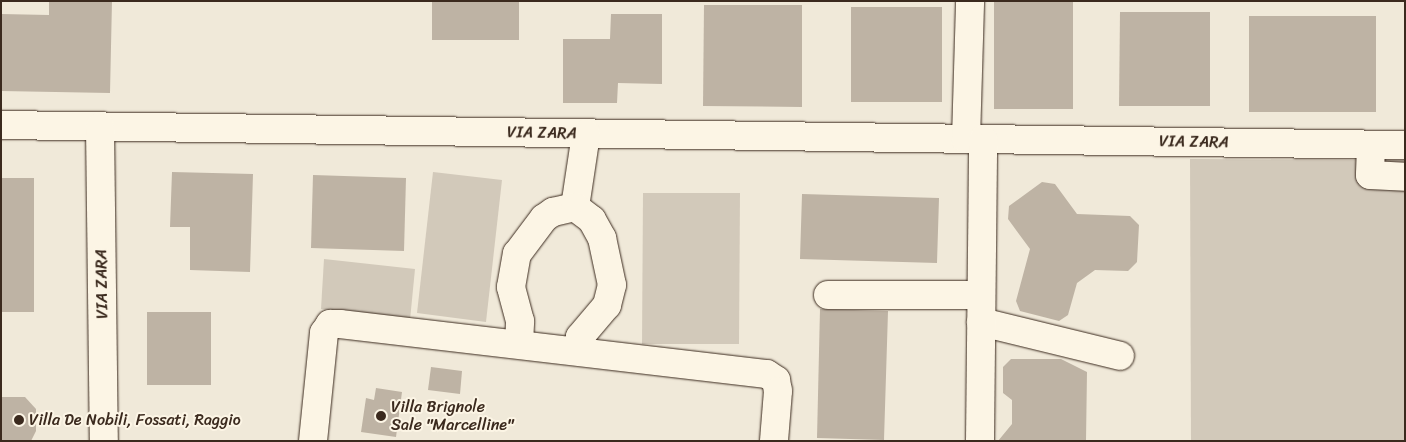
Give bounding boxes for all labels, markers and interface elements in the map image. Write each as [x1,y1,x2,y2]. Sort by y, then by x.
street label: VIA ZARA [507,123,577,143]
street label: VIA ZARA [1159,132,1229,152]
street label: VIA ZARA [92,249,112,319]
place label: Villa Brignole Sale "Marcelline" [391,397,513,435]
place label: Villa De Nobili, Fossati, Raggio [29,410,241,430]
marker: Villa Brignole Sale "Marcelline" [375,410,387,422]
marker: Villa De Nobili, Fossati, Raggio [13,414,25,426]

